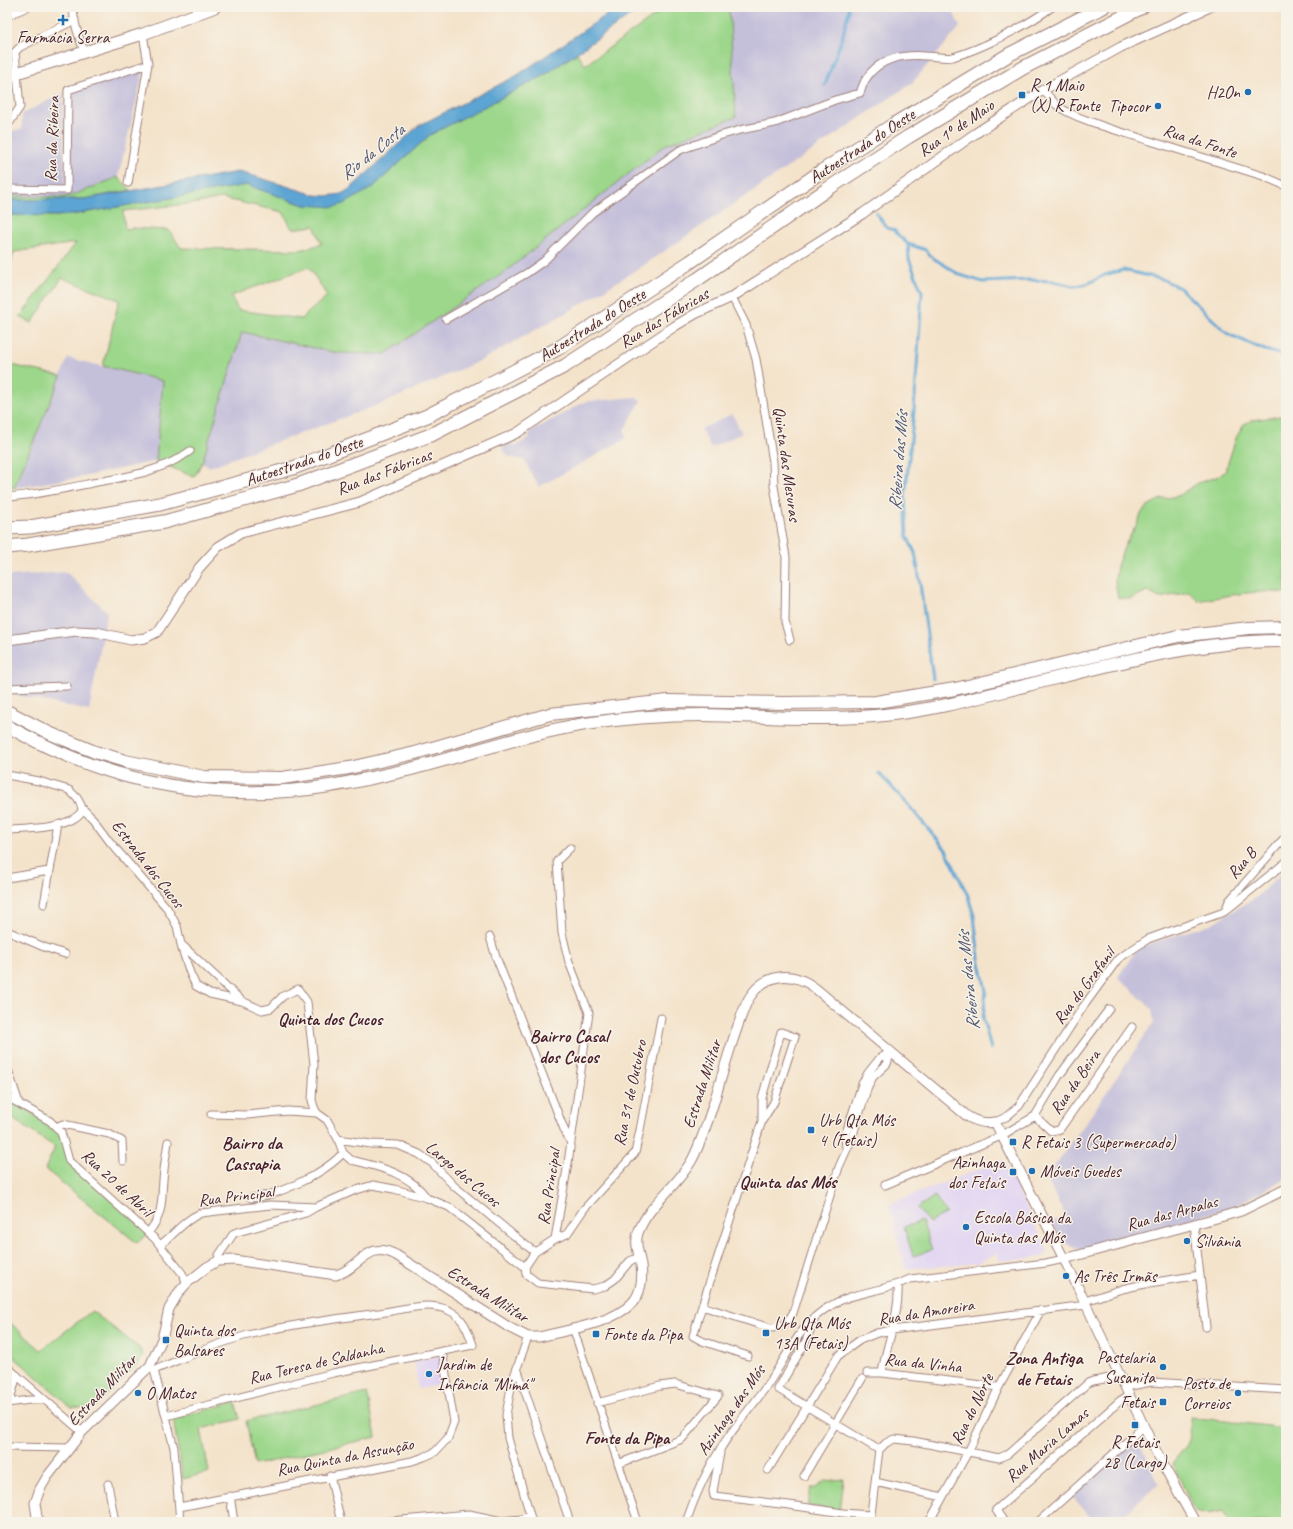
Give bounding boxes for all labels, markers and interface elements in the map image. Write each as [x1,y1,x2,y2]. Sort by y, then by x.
marker: Farmácia Serra [58,15,68,25]
place label: Farmácia Serra [17,27,111,48]
place label: R 1 Maio (X) R Fonte [1030,75,1101,116]
place label: H2On [1207,82,1241,103]
marker: H2On [1243,87,1253,97]
marker: R 1 Maio (X) R Fonte [1017,90,1027,100]
street label: Rua da Ribeira [40,94,64,182]
street label: Rua 1º de Maio [914,94,999,161]
place label: Tipocor [1109,96,1152,117]
marker: Tipocor [1153,101,1163,111]
street label: Autoestrada do Oeste [805,103,920,188]
water label: Rio da Costa [335,118,410,185]
street label: Rua da Fonte [1161,119,1241,163]
street label: Rua das Fábricas [616,282,714,353]
street label: Autoestrada do Oeste [535,283,651,366]
street label: Quinta das Mesuras [769,405,806,525]
water label: Ribeira das Mós [884,407,913,511]
street label: Autoestrada do Oeste [243,431,366,491]
street label: Rua das Fábricas [333,443,437,500]
street label: Estrada dos Cucos [107,816,190,913]
street label: Rua B [1223,842,1262,883]
water label: Ribeira das Mós [951,927,984,1031]
street label: Rua do Grafanil [1049,941,1121,1028]
district label: Quinta dos Cucos [278,1008,384,1030]
district label: Bairro Casal dos Cucos [530,1025,612,1068]
street label: Estrada Militar [678,1035,727,1131]
street label: Rua 31 de Outubro [609,1037,652,1148]
street label: Rua da Beira [1045,1044,1106,1118]
place label: Urb Qta Mós 4 (Fetais) [819,1110,897,1151]
marker: Urb Qta Mós 4 (Fetais) [806,1125,816,1135]
district label: Bairro da Cassapia [222,1132,284,1175]
place label: R Fetais 3 (Supermercado) [1021,1132,1177,1153]
street label: Largo dos Cucos [421,1137,506,1213]
marker: R Fetais 3 (Supermercado) [1008,1137,1018,1147]
street label: Rua 20 de Abril [77,1145,159,1223]
street label: Rua Principal [533,1145,566,1226]
place label: Azinhaga dos Fetais [948,1152,1007,1193]
place label: Móveis Guedes [1040,1161,1123,1182]
marker: Móveis Guedes [1027,1166,1037,1176]
marker: Azinhaga dos Fetais [1008,1167,1018,1177]
district label: Quinta das Mós [740,1171,838,1193]
street label: Rua Principal [197,1181,278,1211]
street label: Rua das Arpalas [1124,1190,1222,1235]
place label: Escola Básica da Quinta das Mós [974,1207,1072,1248]
marker: Escola Básica da Quinta das Mós [961,1222,971,1232]
place label: Silvânia [1195,1231,1242,1252]
marker: Silvânia [1182,1236,1192,1246]
street label: Estrada Militar [444,1261,534,1328]
place label: As Três Irmãs [1074,1266,1159,1287]
marker: As Três Irmãs [1061,1271,1071,1281]
street label: Rua da Amoreira [877,1294,977,1330]
place label: Urb Qta Mós 13A (Fetais) [774,1313,852,1354]
place label: Quinta dos Balsares [174,1320,237,1361]
place label: Fonte da Pipa [604,1324,684,1345]
marker: Urb Qta Mós 13A (Fetais) [761,1328,771,1338]
marker: Fonte da Pipa [591,1329,601,1339]
marker: Quinta dos Balsares [161,1335,171,1345]
street label: Rua Teresa de Saldanha [247,1337,387,1389]
district label: Zona Antiga de Fetais [1006,1347,1084,1390]
place label: Pastelaria Susanita [1097,1347,1157,1388]
street label: Estrada Militar [63,1348,143,1430]
street label: Rua da Vinha [883,1349,964,1378]
place label: Jardim de Infância "Mimá" [436,1354,536,1395]
street label: Azinhaga das Mós [692,1359,771,1459]
marker: Pastelaria Susanita [1158,1362,1168,1372]
marker: Jardim de Infância "Mimá" [424,1369,434,1379]
street label: Rua do Norte [946,1369,999,1448]
place label: Posto de Correios [1183,1373,1232,1414]
place label: O Matos [146,1383,197,1404]
marker: O Matos [133,1388,143,1398]
marker: Posto de Correios [1233,1388,1243,1398]
place label: Fetais [1121,1392,1156,1413]
marker: Fetais [1158,1397,1168,1407]
street label: Rua Maria Lamas [1001,1402,1094,1487]
marker: R Fetais 28 (Largo) [1130,1420,1140,1430]
district label: Fonte da Pipa [585,1427,671,1449]
place label: R Fetais 28 (Largo) [1103,1432,1168,1473]
street label: Rua Quinta da Assunção [275,1433,416,1481]

